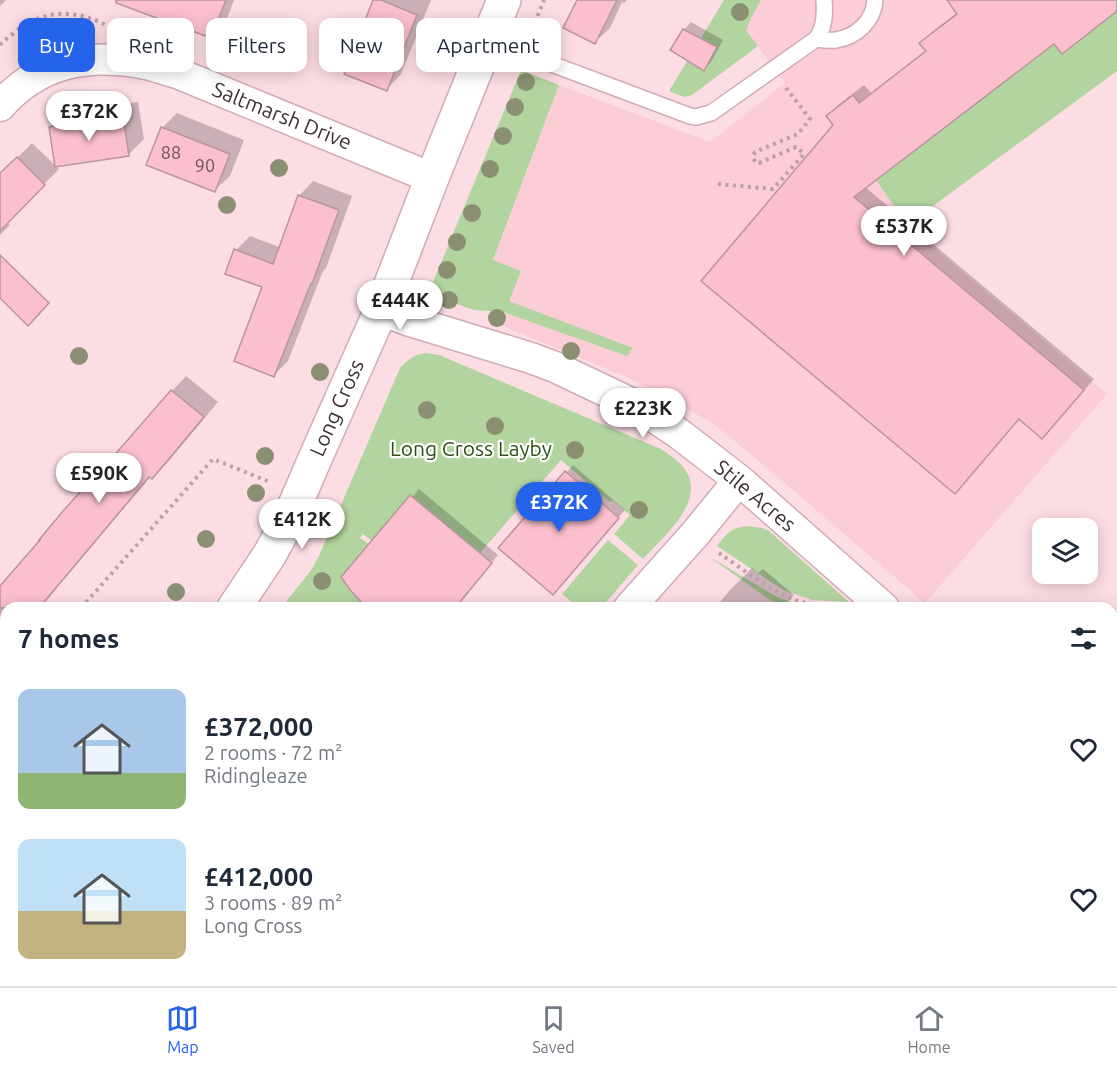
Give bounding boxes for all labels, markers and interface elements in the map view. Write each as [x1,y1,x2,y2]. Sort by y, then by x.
chip: Buy [18,18,95,72]
chip: Rent [107,18,194,72]
chip: Filters [206,18,307,72]
chip: New [319,18,404,72]
chip: Apartment [416,18,561,72]
street label: Saltmarsh Drive [209,76,355,154]
pin: £372K [47,91,131,142]
text: £372K [60,99,118,122]
house number: 88 [161,142,181,162]
house number: 90 [195,155,215,175]
pin: £537K [862,206,946,257]
text: £537K [875,214,933,237]
pin: £444K [358,280,442,331]
text: £444K [371,288,429,311]
street label: Long Cross [304,356,368,460]
pin: £223K [601,388,685,439]
text: £223K [614,396,672,419]
park label: Long Cross Layby [390,436,552,460]
pin: £590K [57,453,141,504]
street label: Stile Acres [710,454,801,536]
text: £590K [70,461,128,484]
pin: £372K [517,482,601,533]
text: £372K [530,490,588,513]
pin: £412K [260,499,344,550]
text: £412K [273,507,331,530]
map controls [1032,518,1098,584]
button: layers [1032,518,1098,584]
icon: filters [1067,622,1100,655]
text: 7 homes [18,624,119,653]
text: £372,000 [204,712,313,741]
icon: home [66,713,138,785]
icon: heart [1067,733,1100,766]
text: 2 rooms · 72 m² [204,741,342,764]
text: Ridingleaze [204,764,307,787]
text: £412,000 [204,862,313,891]
icon: home [66,863,138,935]
icon: heart [1067,883,1100,916]
text: 3 rooms · 89 m² [204,891,342,914]
text: Long Cross [204,914,302,937]
tab: Map [166,1002,199,1056]
tab: Saved [532,1002,575,1056]
tab: Home [907,1002,951,1056]

